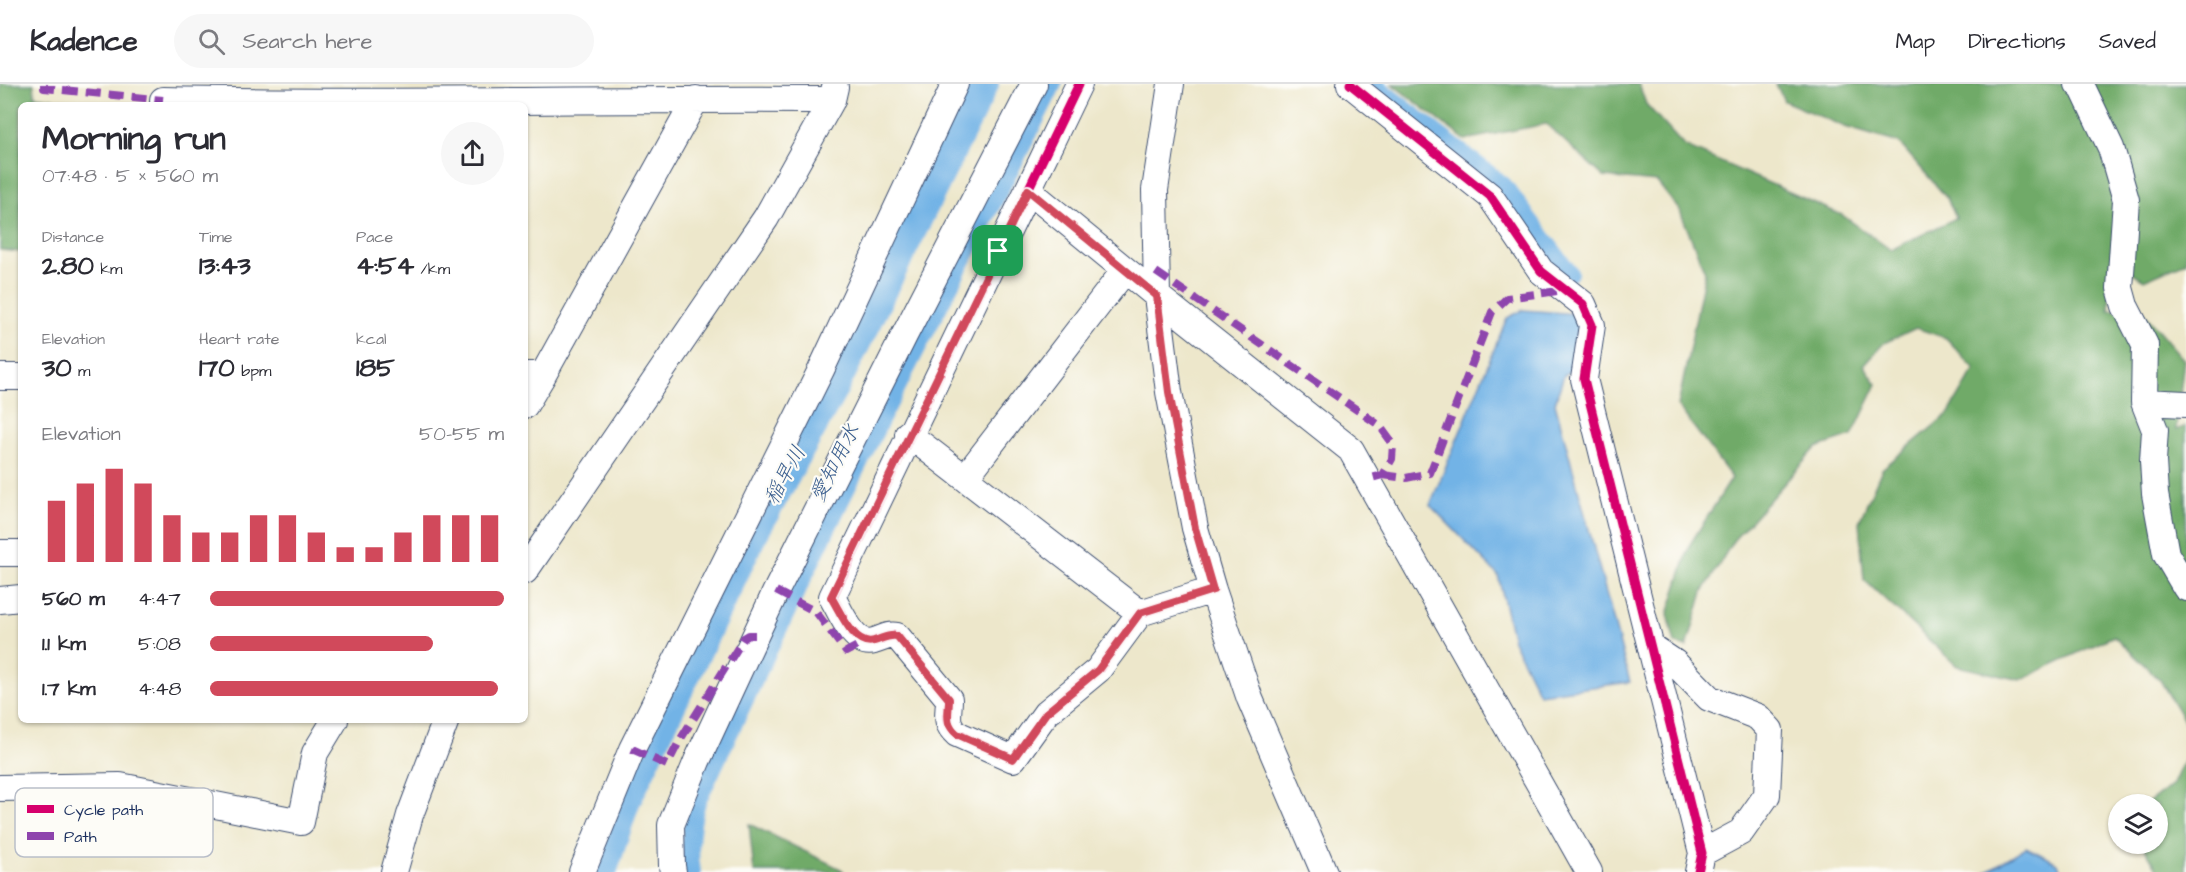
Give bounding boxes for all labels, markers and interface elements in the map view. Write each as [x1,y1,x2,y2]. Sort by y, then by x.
search box [174,14,594,68]
text: Kadence [30,22,138,61]
icon: search [195,25,228,58]
text: Search here [243,26,372,57]
text: Map [1895,27,1935,56]
text: Directions [1968,27,2066,56]
text: Saved [2099,27,2156,56]
text: Morning run [42,116,226,162]
button: share [441,122,504,185]
text: 07:48 · 5 × 560 m [42,162,218,190]
pin [972,225,1023,276]
text: Distance [42,226,104,248]
text: Time [199,226,233,248]
text: Pace [356,226,393,248]
icon: arrive [981,234,1014,267]
text: 2.80 [42,248,94,284]
text: 13:43 [199,248,251,284]
text: 4:54 [356,248,414,284]
text: km [94,258,122,280]
text: /km [414,258,450,280]
text: Elevation [42,328,105,350]
text: Heart rate [199,328,279,350]
text: kcal [356,328,387,350]
text: 30 [42,350,72,386]
text: 170 [199,350,235,386]
text: 185 [356,350,395,386]
text: m [72,360,91,382]
text: bpm [235,360,271,382]
water label: 愛知用水 [803,419,867,507]
text: Elevation [42,420,121,448]
text: 50–55 m [419,420,504,448]
water label: 稲早川 [757,440,813,510]
text: 560 m [42,585,105,613]
text: 4:47 [138,585,181,613]
text: 1.1 km [42,630,86,658]
text: 5:08 [138,630,181,658]
text: 1.7 km [42,675,96,703]
text: 4:48 [138,675,182,703]
legend [15,788,213,857]
map controls [2108,794,2168,854]
button: layers [2108,794,2168,854]
text: Cycle path [64,799,143,822]
text: Path [64,826,97,848]

